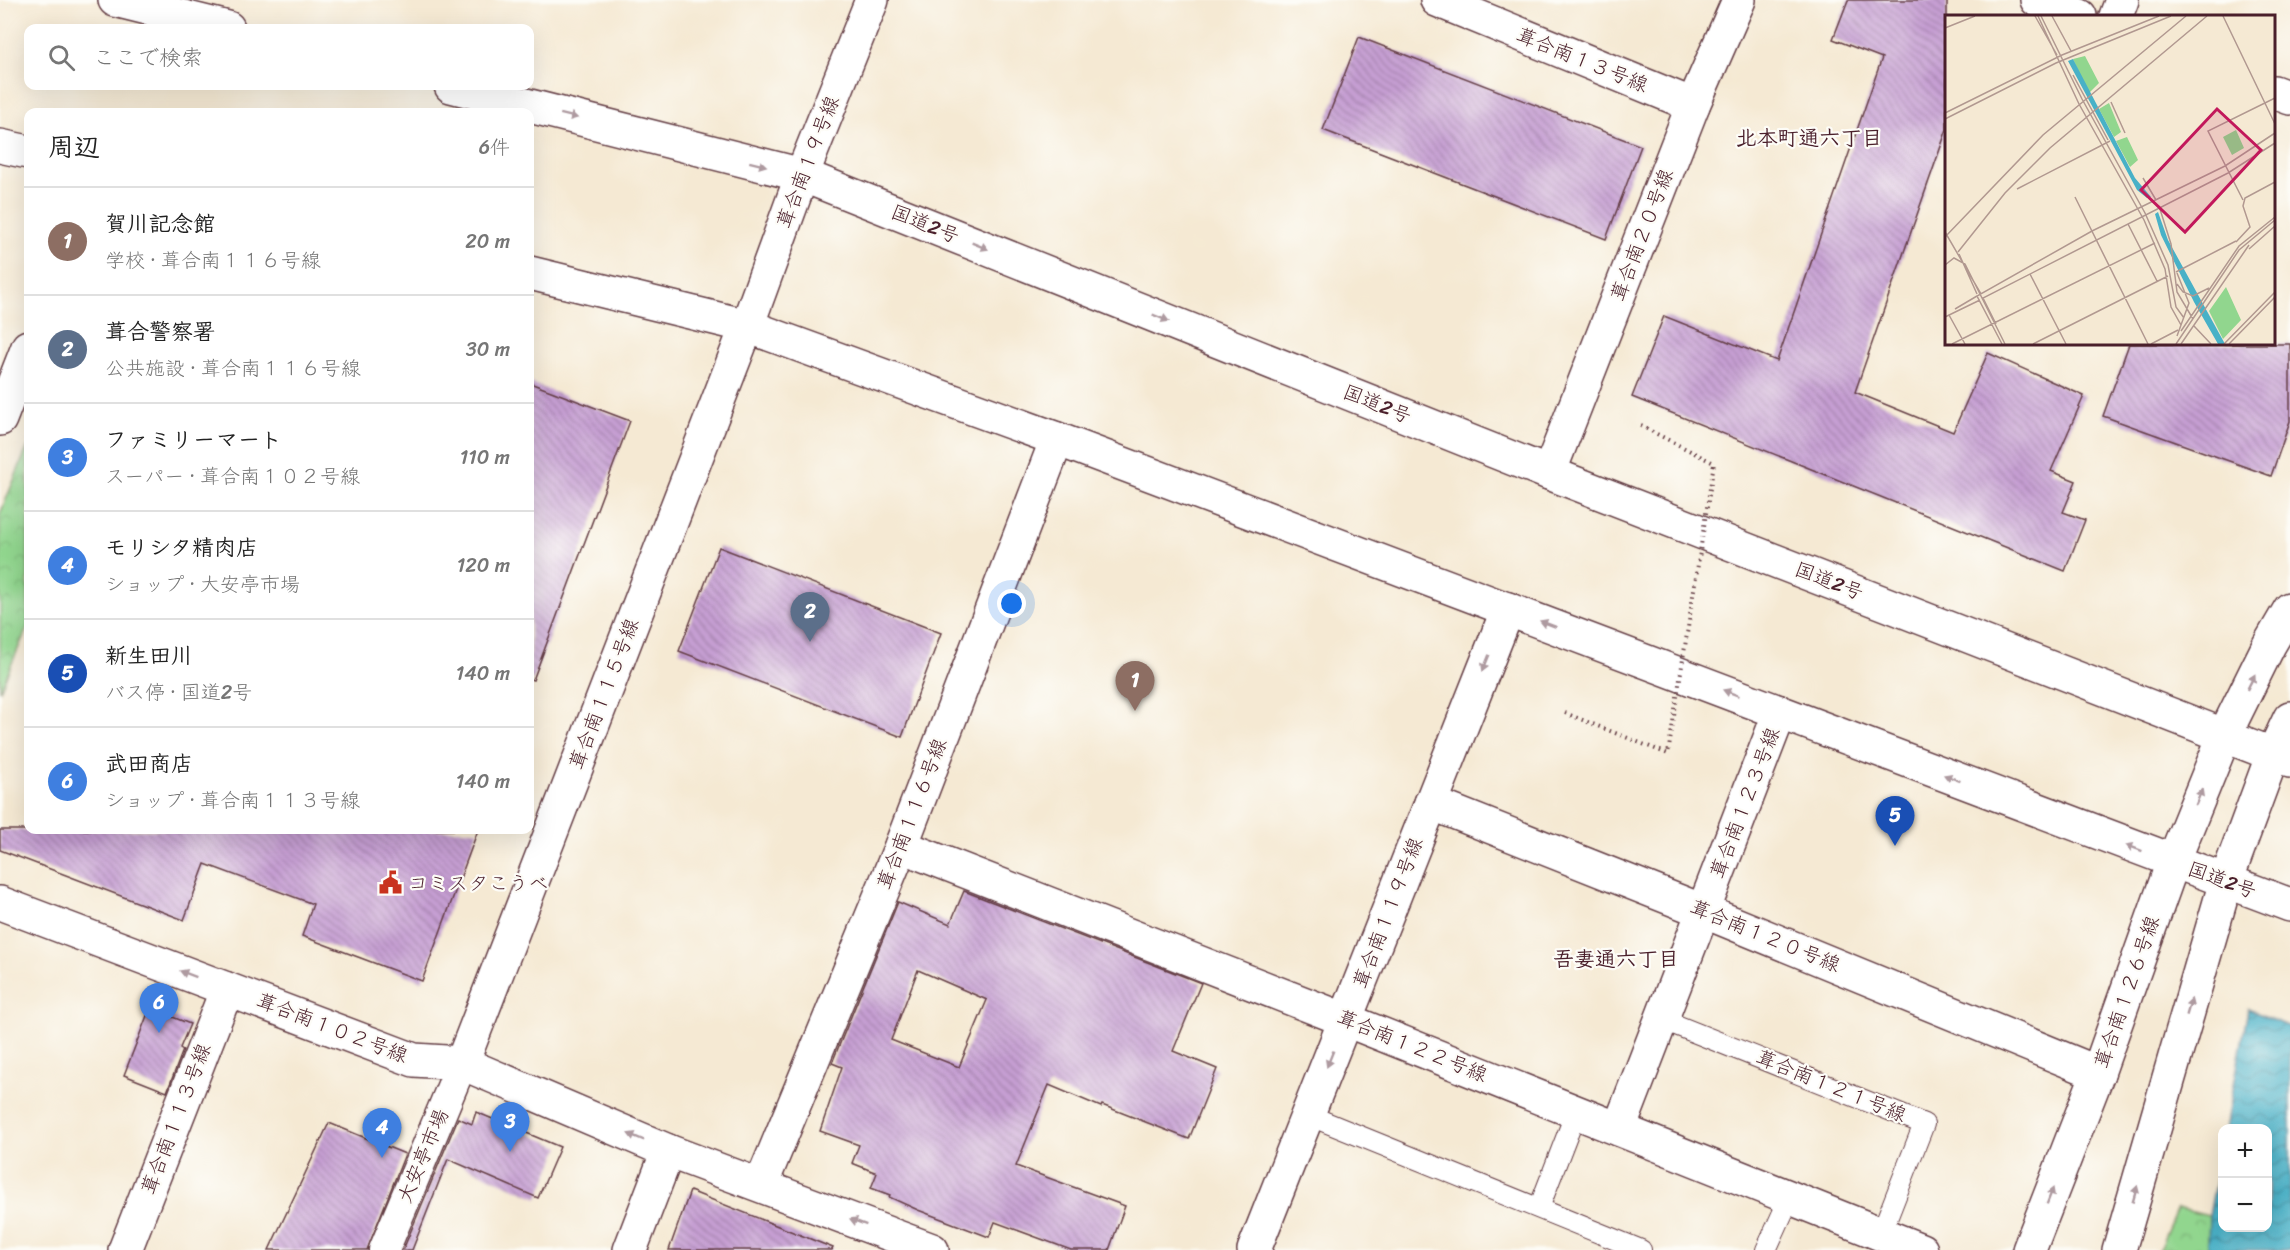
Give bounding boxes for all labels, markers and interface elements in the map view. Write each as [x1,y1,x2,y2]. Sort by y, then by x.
inset map [1945,15,2275,345]
street label: 葺合南１３号線 [1511,18,1653,102]
search box [24,24,534,90]
text: ここで検索 [93,38,203,77]
icon: search [45,41,78,74]
street label: 葺合南１９号線 [767,90,849,234]
one-way arrow [560,111,578,121]
district label: 北本町通六丁目 [1736,119,1883,157]
text: 周辺 [48,124,100,170]
text: 6件 [479,130,510,165]
one-way arrow [749,159,767,169]
street label: 葺合南２０号線 [1601,163,1683,307]
street label: 国道2号 [885,194,965,254]
text: 賀川記念館 [105,204,215,243]
text: 1 [63,224,72,259]
text: 20 m [465,224,510,259]
one-way arrow [971,242,989,251]
text: 学校 · 葺合南１１６号線 [105,243,321,278]
text: 葺合警察署 [105,312,215,351]
one-way arrow [1152,314,1170,323]
text: 2 [62,332,73,367]
text: 30 m [466,332,510,367]
text: 公共施設 · 葺合南１１６号線 [105,351,361,386]
street label: 国道2号 [1337,374,1417,434]
text: ファミリーマート [105,420,282,459]
text: 3 [62,440,73,475]
text: 110 m [460,440,510,475]
text: スーパー · 葺合南１０２号線 [105,459,360,494]
text: モリシタ精肉店 [105,528,258,567]
text: 4 [61,548,74,583]
text: 120 m [457,548,510,583]
street label: 国道2号 [1789,552,1869,610]
text: ショップ · 大安亭市場 [105,567,300,602]
your location [997,589,1026,618]
pin: 2 [790,592,830,642]
street label: 葺合南１１５号線 [559,613,649,775]
one-way arrow [1539,619,1557,629]
text: 新生田川 [105,636,193,675]
one-way arrow [1481,654,1490,672]
text: 5 [61,656,74,691]
text: 140 m [456,656,510,691]
pin: 1 [1116,662,1154,711]
one-way arrow [2246,673,2256,690]
text: バス停 · 国道2号 [105,675,252,710]
one-way arrow [1722,688,1740,698]
street label: 葺合南１２３号線 [1700,722,1790,884]
street label: 葺合南１１６号線 [867,733,957,895]
text: 武田商店 [105,744,193,783]
text: 6 [62,764,73,799]
text: 140 m [456,764,510,799]
one-way arrow [1943,773,1961,782]
text: ショップ · 葺合南１１３号線 [105,783,360,818]
one-way arrow [2194,787,2204,805]
pin: 5 [1876,796,1914,846]
street label: 葺合南１１９号線 [1343,832,1433,994]
one-way arrow [2125,842,2143,852]
street label: 国道2号 [2182,851,2262,909]
place label: コミスタこうべ [408,866,548,901]
public building icon: コミスタこうべ [377,870,403,896]
street label: 葺合南１２０号線 [1684,890,1846,982]
street label: 葺合南１２６号線 [2084,911,2170,1073]
district label: 吾妻通六丁目 [1553,940,1679,978]
one-way arrow [179,969,197,979]
street label: 葺合南１０２号線 [251,983,413,1073]
pin: 6 [140,984,178,1033]
one-way arrow [2185,998,2195,1016]
street label: 葺合南１２２号線 [1331,1000,1493,1092]
street label: 葺合南１１３号線 [131,1038,221,1200]
street label: 葺合南１２１号線 [1750,1040,1912,1132]
one-way arrow [1325,1051,1335,1069]
pin: 3 [490,1102,530,1152]
street label: 大安亭市場 [387,1103,459,1209]
pin: 4 [362,1108,401,1158]
map controls [2218,1124,2272,1232]
button: + [2218,1124,2272,1178]
one-way arrow [627,1132,645,1142]
button: − [2218,1178,2272,1232]
one-way arrow [2131,1185,2140,1203]
one-way arrow [2045,1186,2055,1204]
one-way arrow [849,1217,867,1226]

